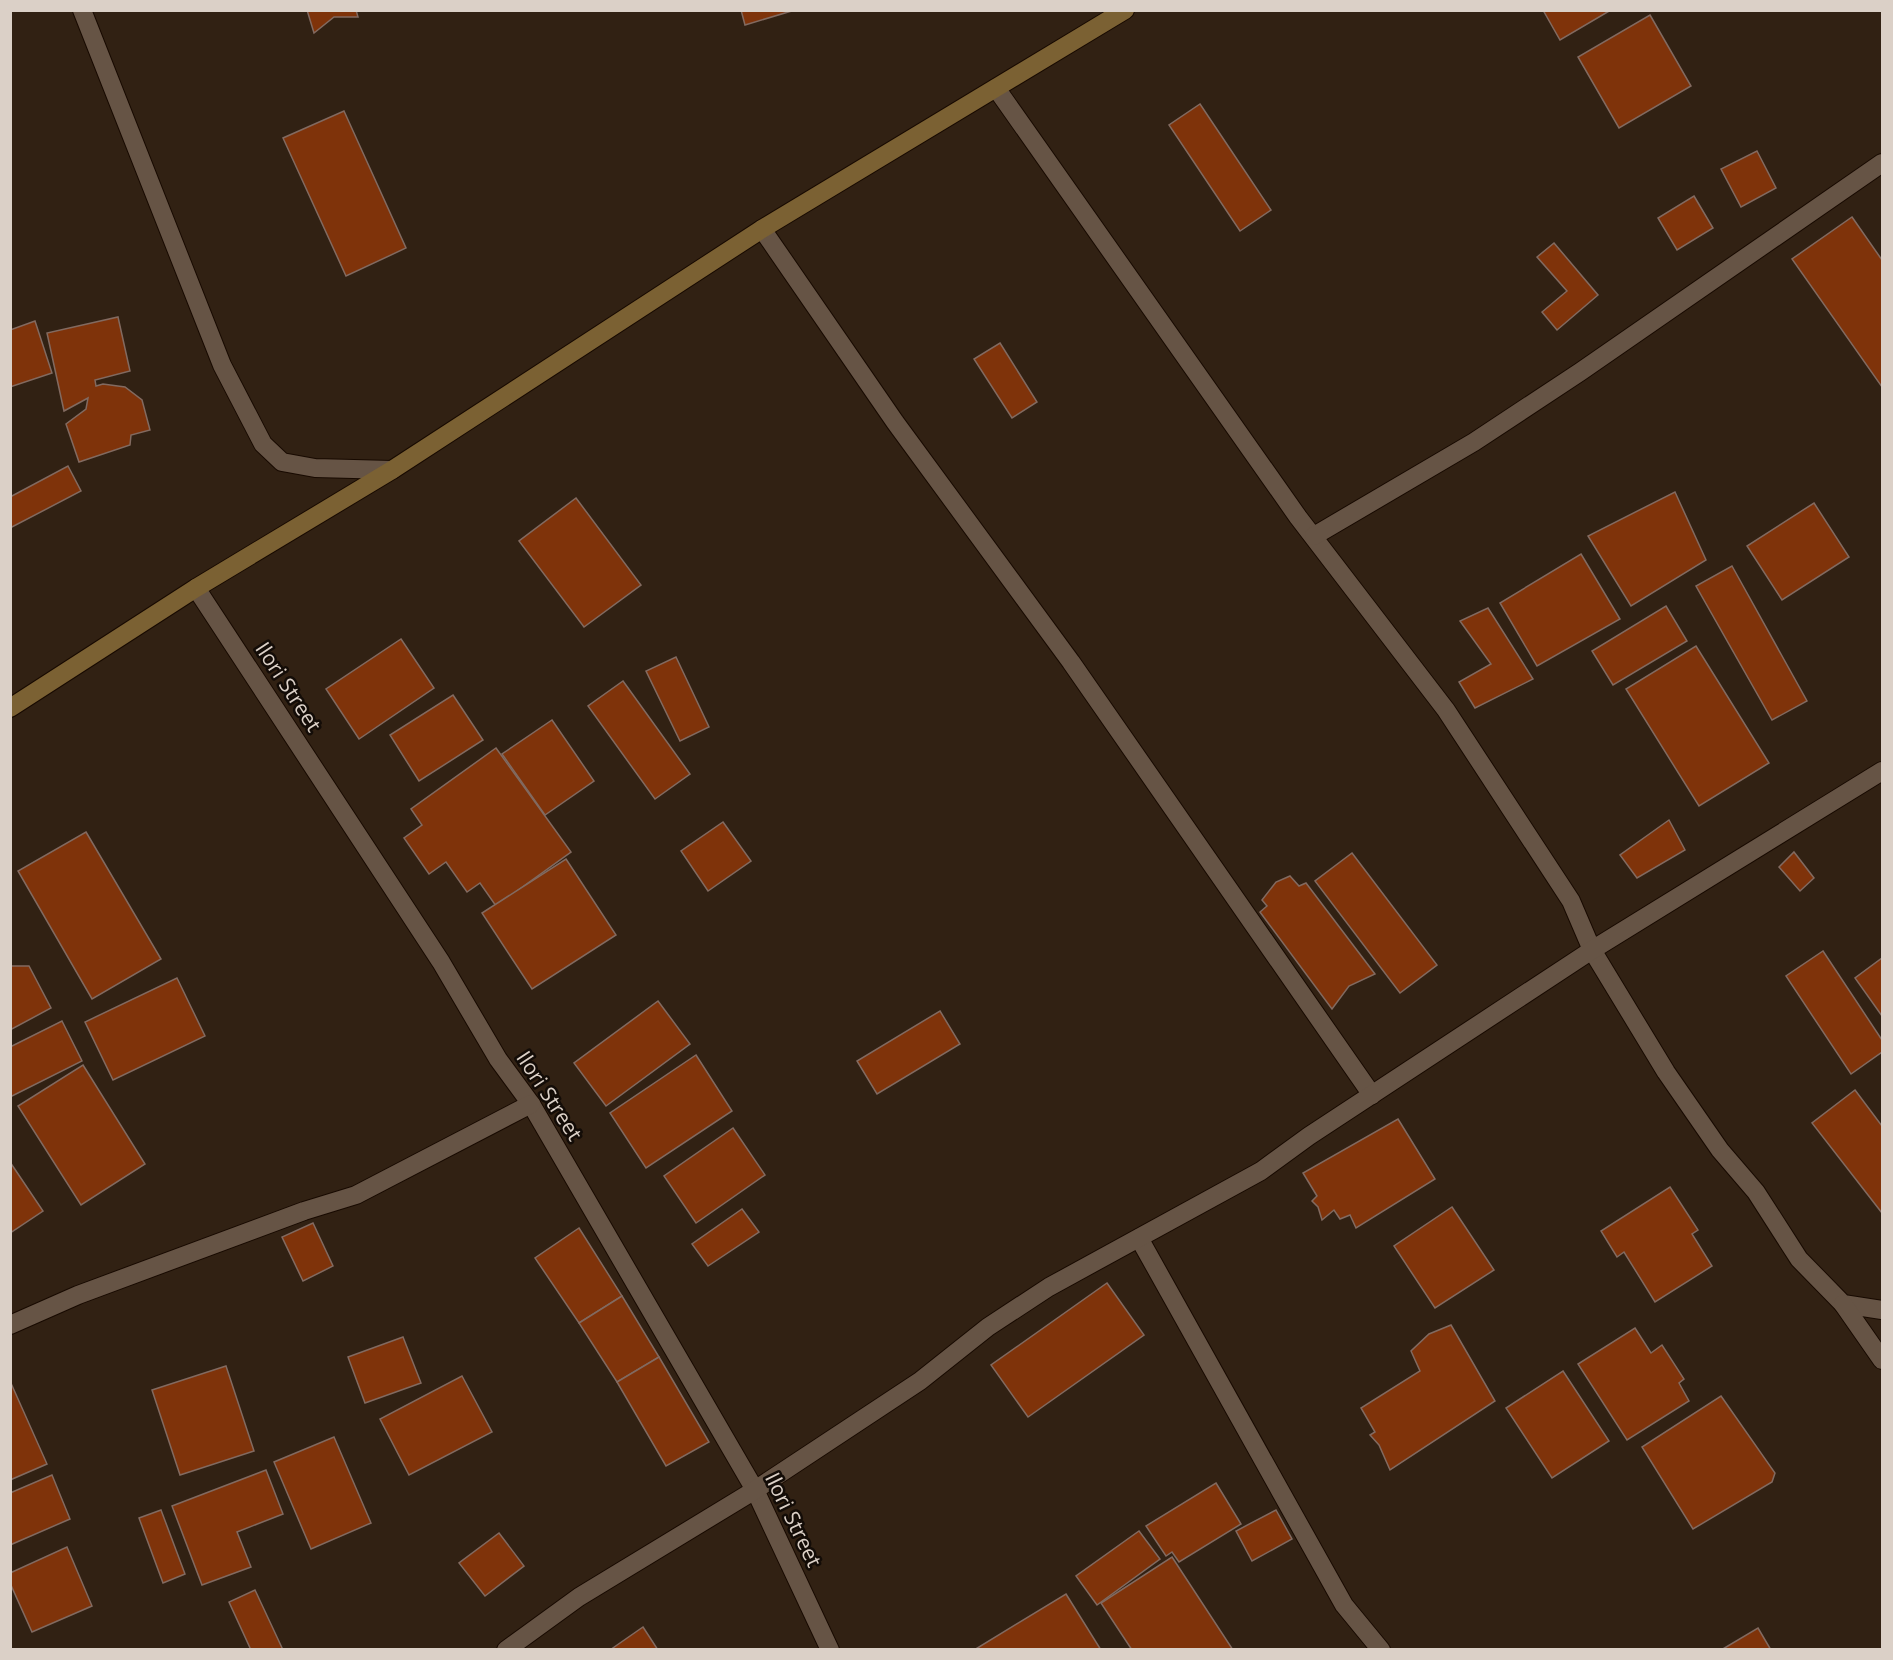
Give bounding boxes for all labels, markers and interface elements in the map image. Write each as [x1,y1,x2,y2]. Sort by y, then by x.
street label: Ilori Street [249,636,328,737]
street label: Ilori Street [510,1045,589,1146]
street label: Ilori Street [759,1468,829,1571]

